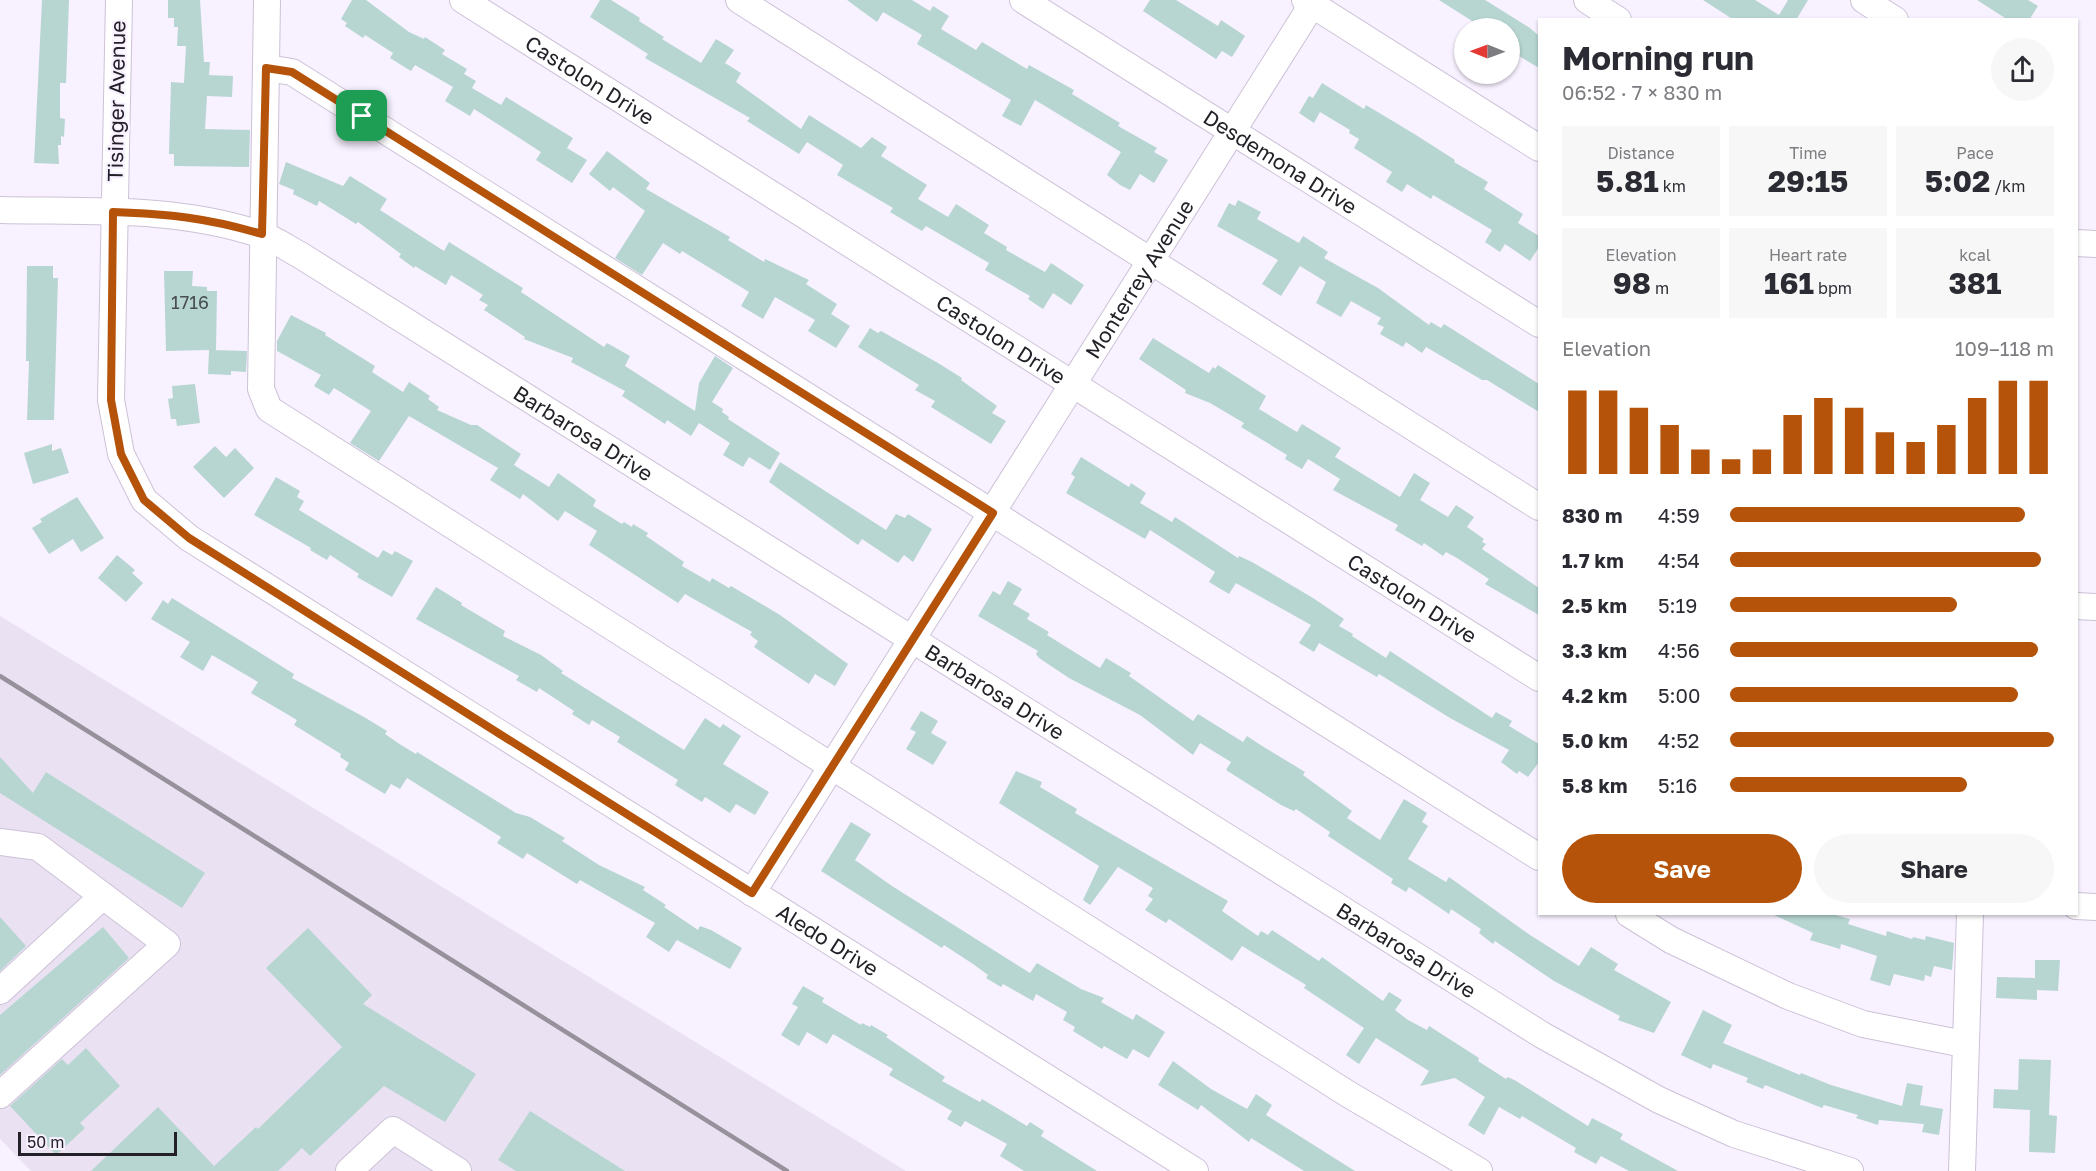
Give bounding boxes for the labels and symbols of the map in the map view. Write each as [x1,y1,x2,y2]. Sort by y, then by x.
north arrow [1454,18,1520,84]
street label: Tisinger Avenue [102,20,130,182]
street label: Castolon Drive [521,30,659,130]
pin [336,90,387,141]
street label: Desdemona Drive [1199,104,1362,220]
street label: Monterrey Avenue [1079,194,1199,363]
street label: Castolon Drive [932,289,1070,389]
house number: 1716 [171,291,209,313]
street label: Barbarosa Drive [509,379,658,486]
street label: Castolon Drive [1343,548,1482,649]
street label: Barbarosa Drive [920,638,1070,745]
street label: Barbarosa Drive [1332,896,1481,1003]
street label: Aledo Drive [772,898,883,982]
scale bar [18,1129,177,1156]

